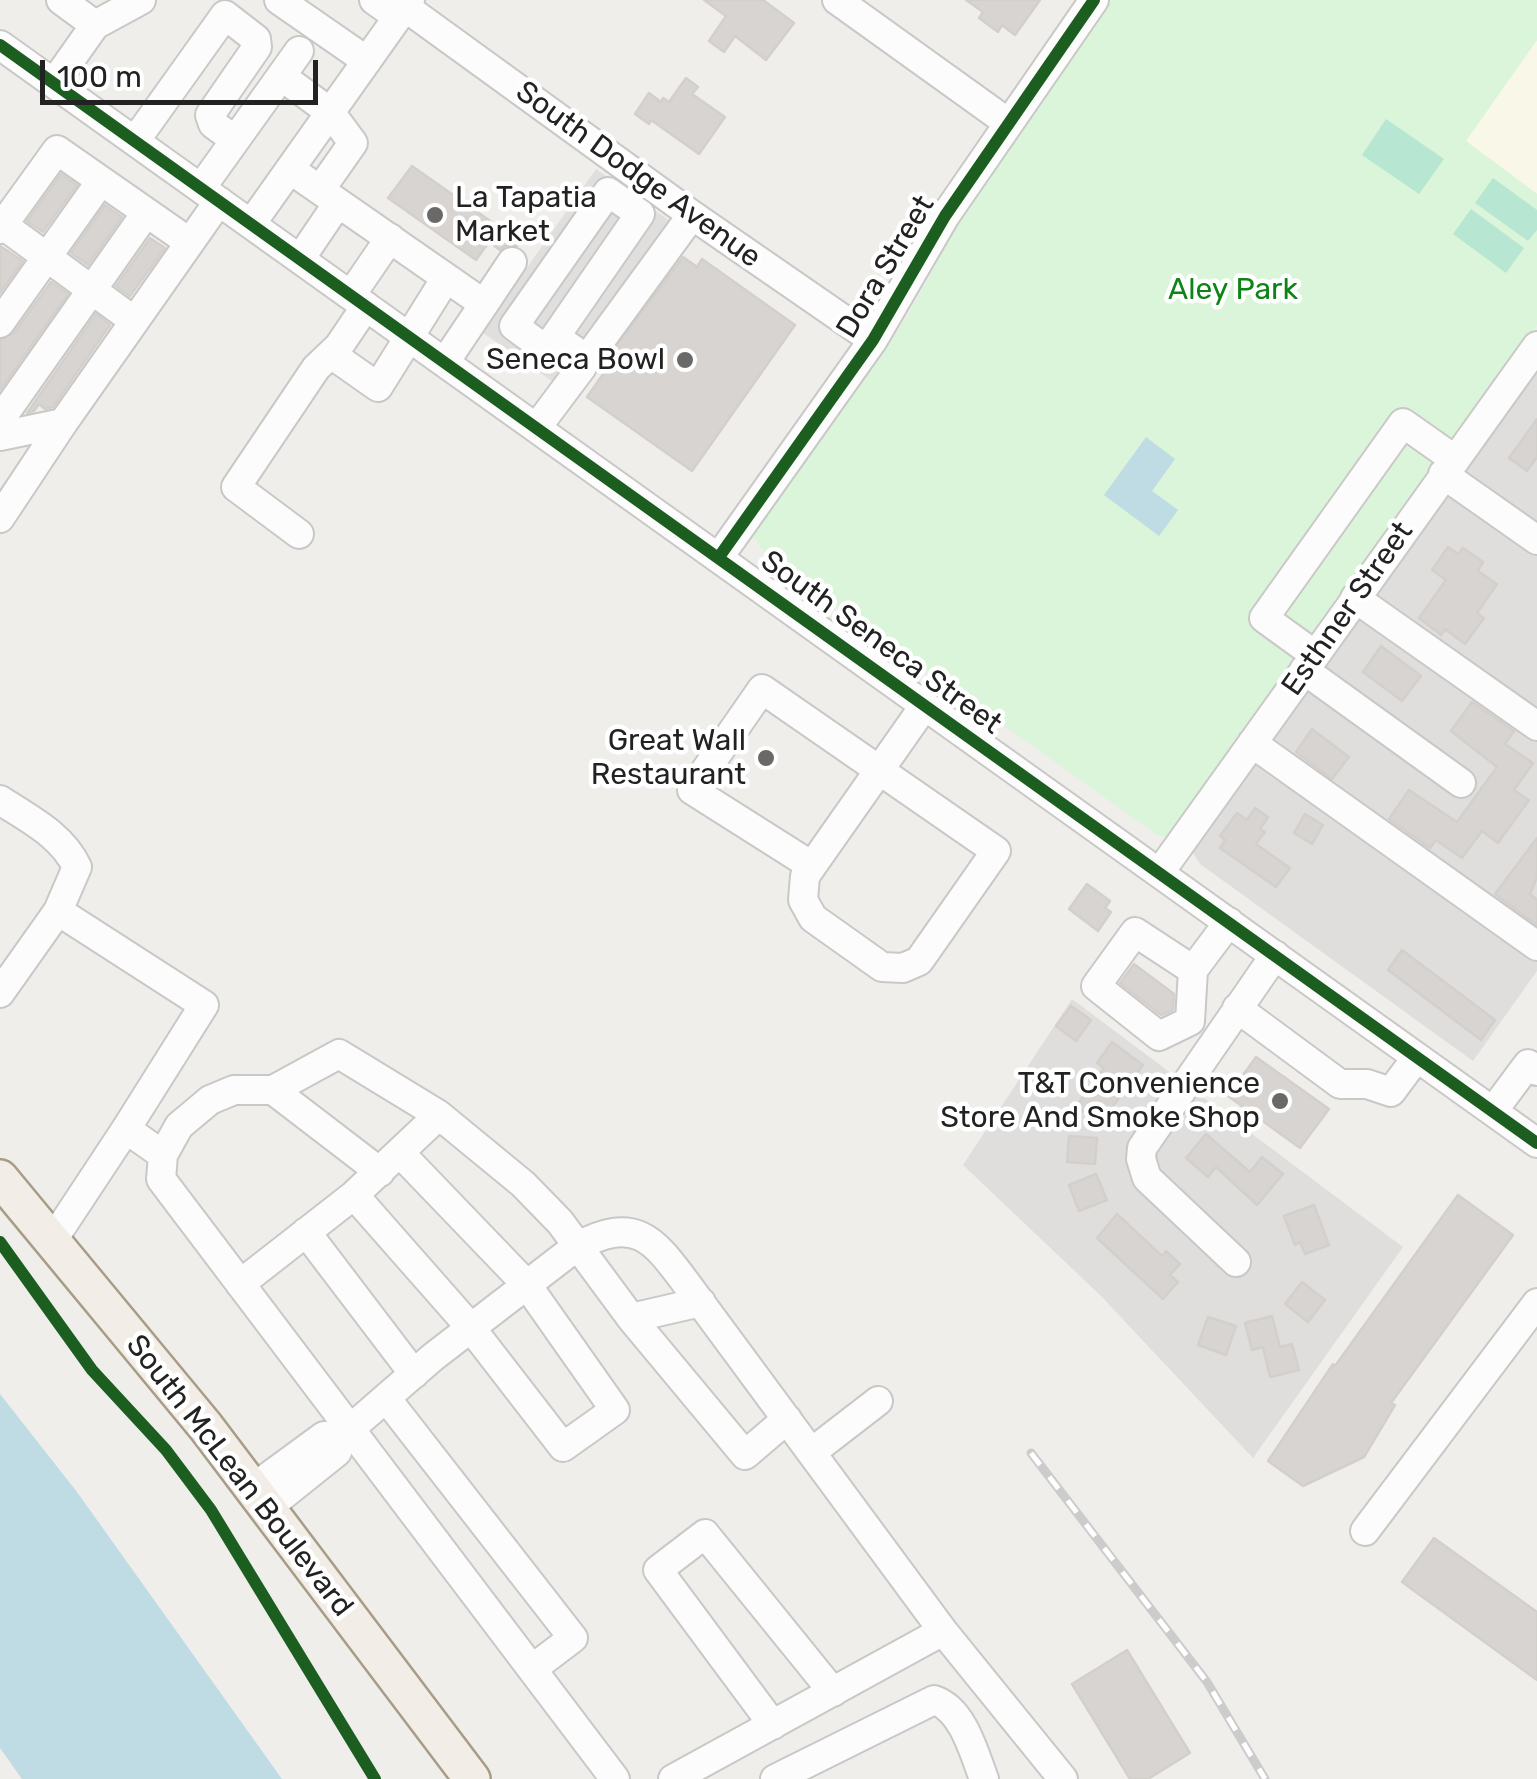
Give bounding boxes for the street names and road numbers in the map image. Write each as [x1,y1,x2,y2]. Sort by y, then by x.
street label: South Dodge Avenue [508,74,768,276]
street label: Dora Street [829,189,943,345]
street label: Esthner Street [1275,515,1421,703]
street label: South Seneca Street [754,544,1008,742]
street label: South McLean Boulevard [118,1328,360,1624]

